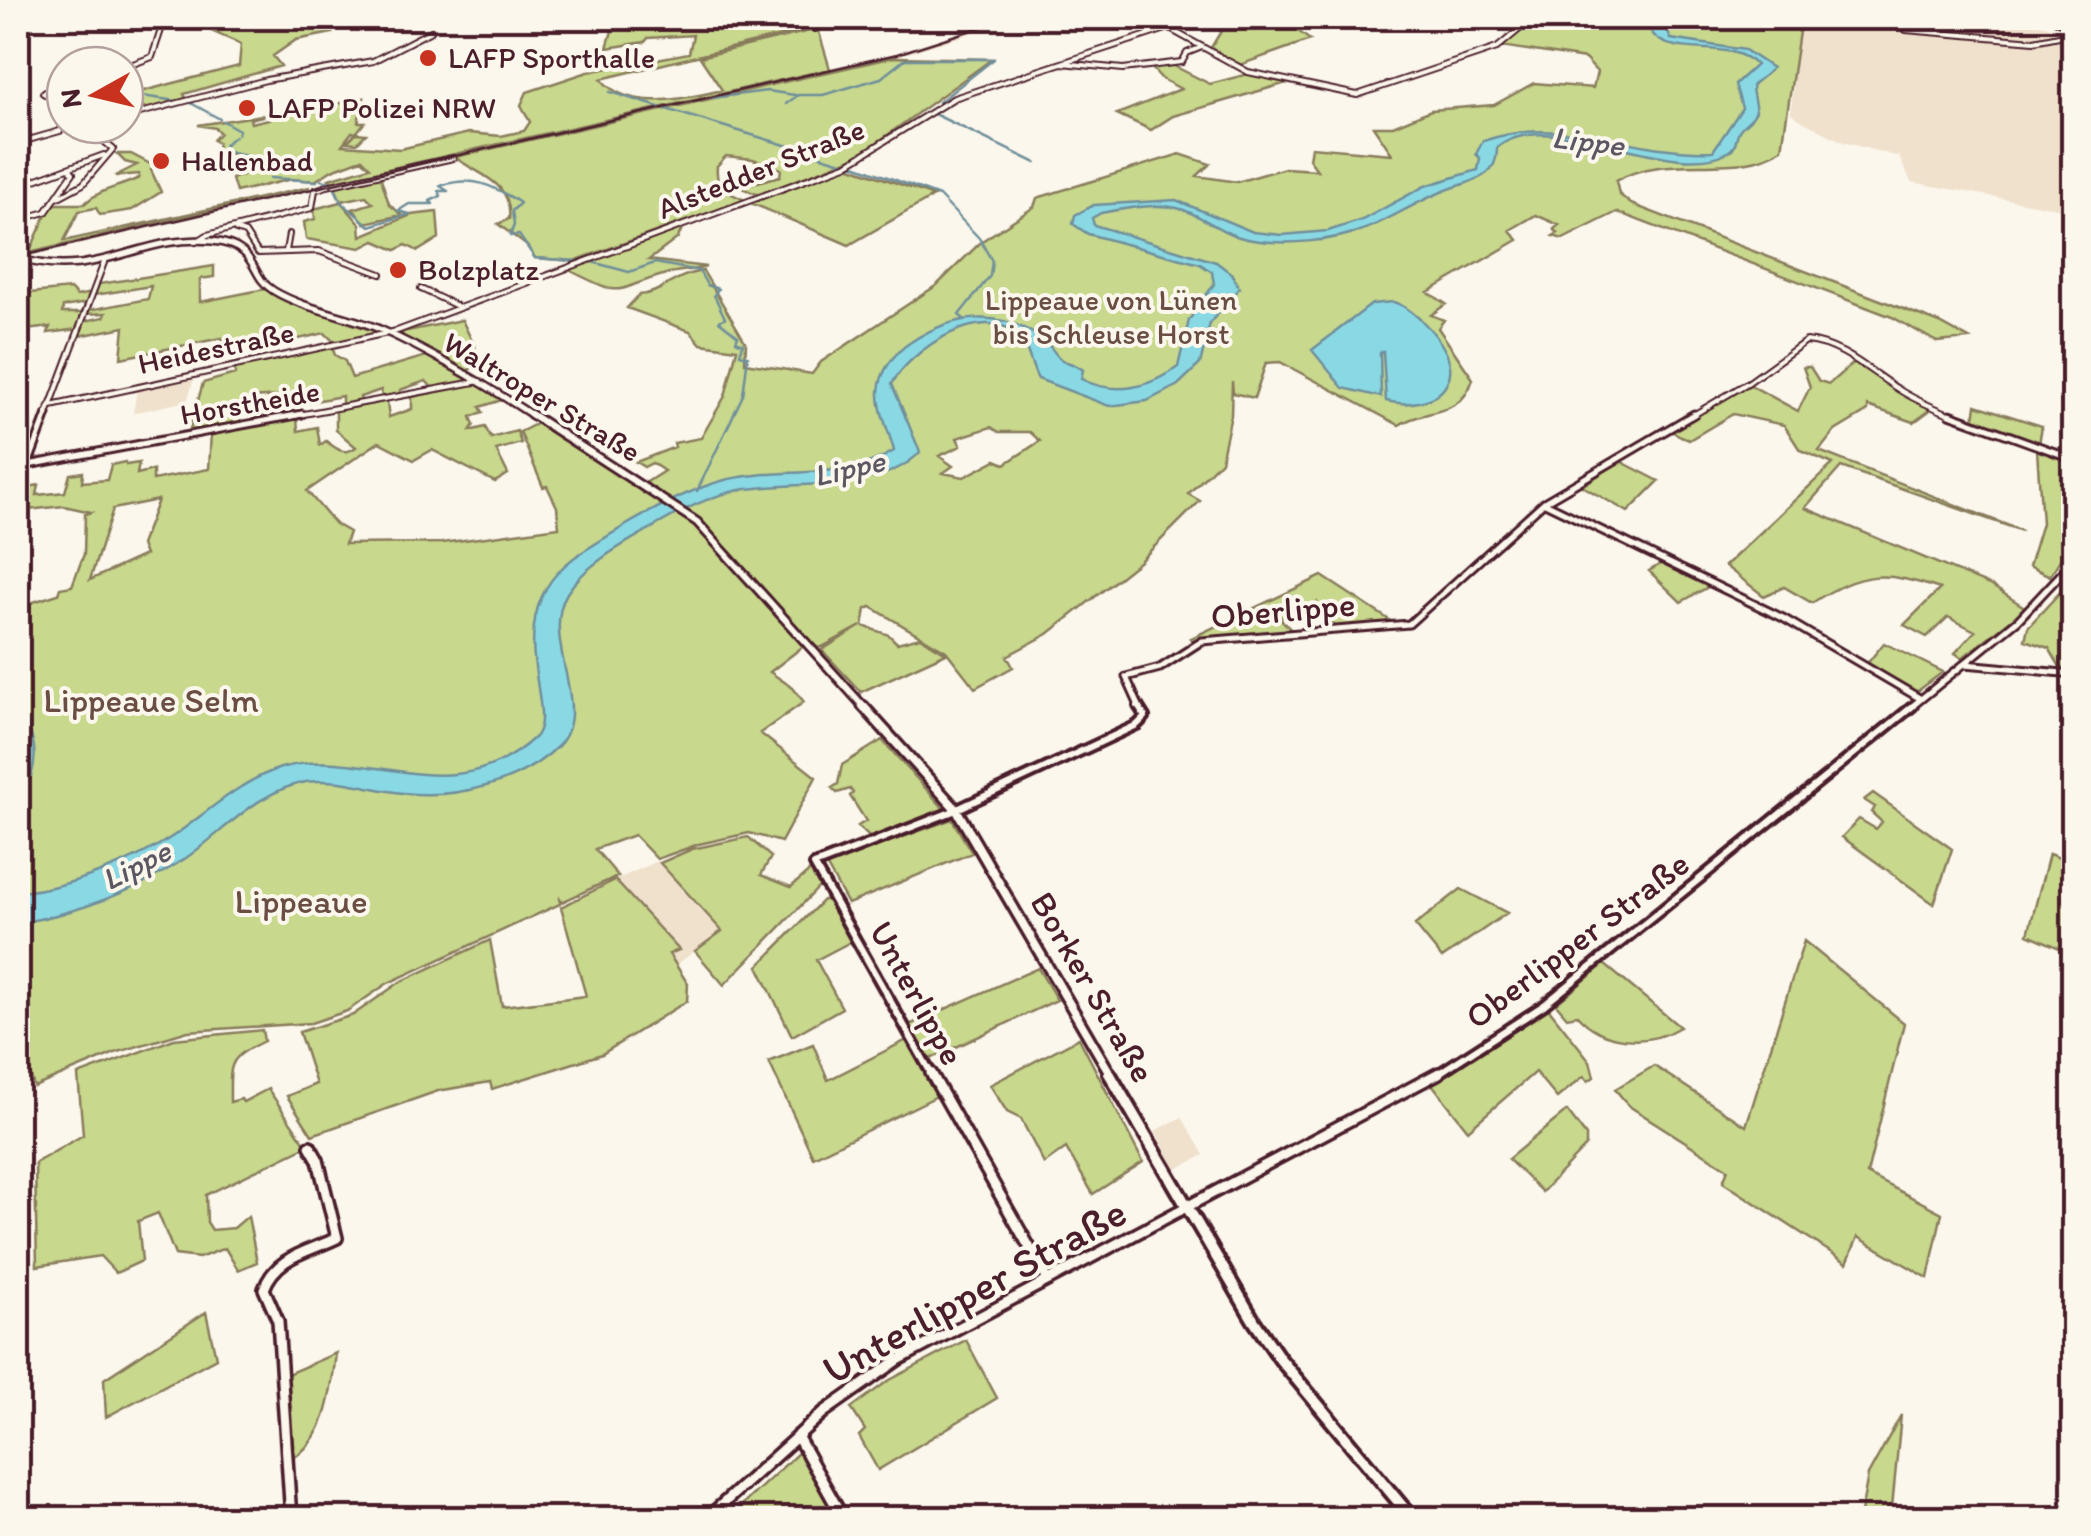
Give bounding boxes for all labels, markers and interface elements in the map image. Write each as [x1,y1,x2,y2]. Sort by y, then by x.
place label: LAFP Sporthalle [448,39,655,76]
north arrow [45,45,145,145]
marker: LAFP Sporthalle [417,47,439,69]
text: N [52,87,88,110]
place label: LAFP Polizei NRW [267,89,496,126]
marker: LAFP Polizei NRW [236,97,258,119]
street label: Alstedder Straße [652,110,870,227]
water label: Lippe [1550,118,1628,164]
place label: Hallenbad [181,142,313,179]
marker: Hallenbad [150,150,172,172]
place label: Bolzplatz [418,251,539,288]
marker: Bolzplatz [387,259,409,281]
park label: Lippeaue von Lünen bis Schleuse Horst [985,281,1237,352]
street label: Heidestraße [134,313,297,382]
street label: Waltroper Straße [437,323,648,470]
street label: Horstheide [177,372,323,433]
water label: Lippe [810,441,890,495]
street label: Oberlippe [1209,583,1357,637]
park label: Lippeaue Selm [43,679,259,721]
water label: Lippe [95,831,178,898]
street label: Oberlipper Straße [1457,842,1697,1038]
park label: Lippeaue [234,880,368,922]
street label: Borker Straße [1022,884,1164,1090]
street label: Unterlippe [860,914,974,1072]
street label: Unterlipper Straße [813,1186,1135,1395]

